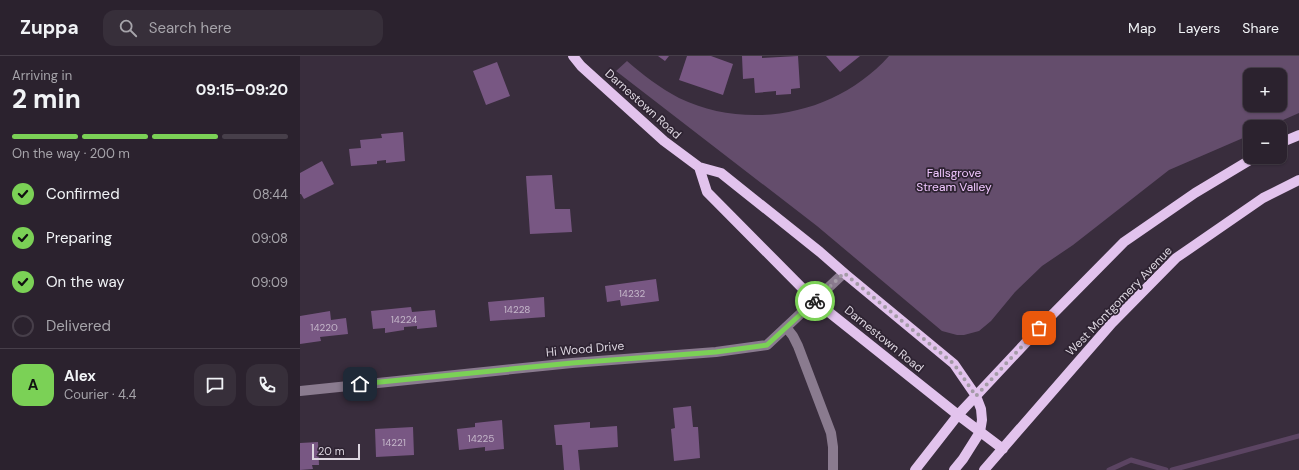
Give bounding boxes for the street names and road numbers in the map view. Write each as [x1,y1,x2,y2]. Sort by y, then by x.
street label: Darnestown Road [601,66,685,142]
street label: West Montgomery Avenue [1062,243,1176,359]
street label: Darnestown Road [841,302,927,376]
street label: Hi Wood Drive [545,338,625,360]

